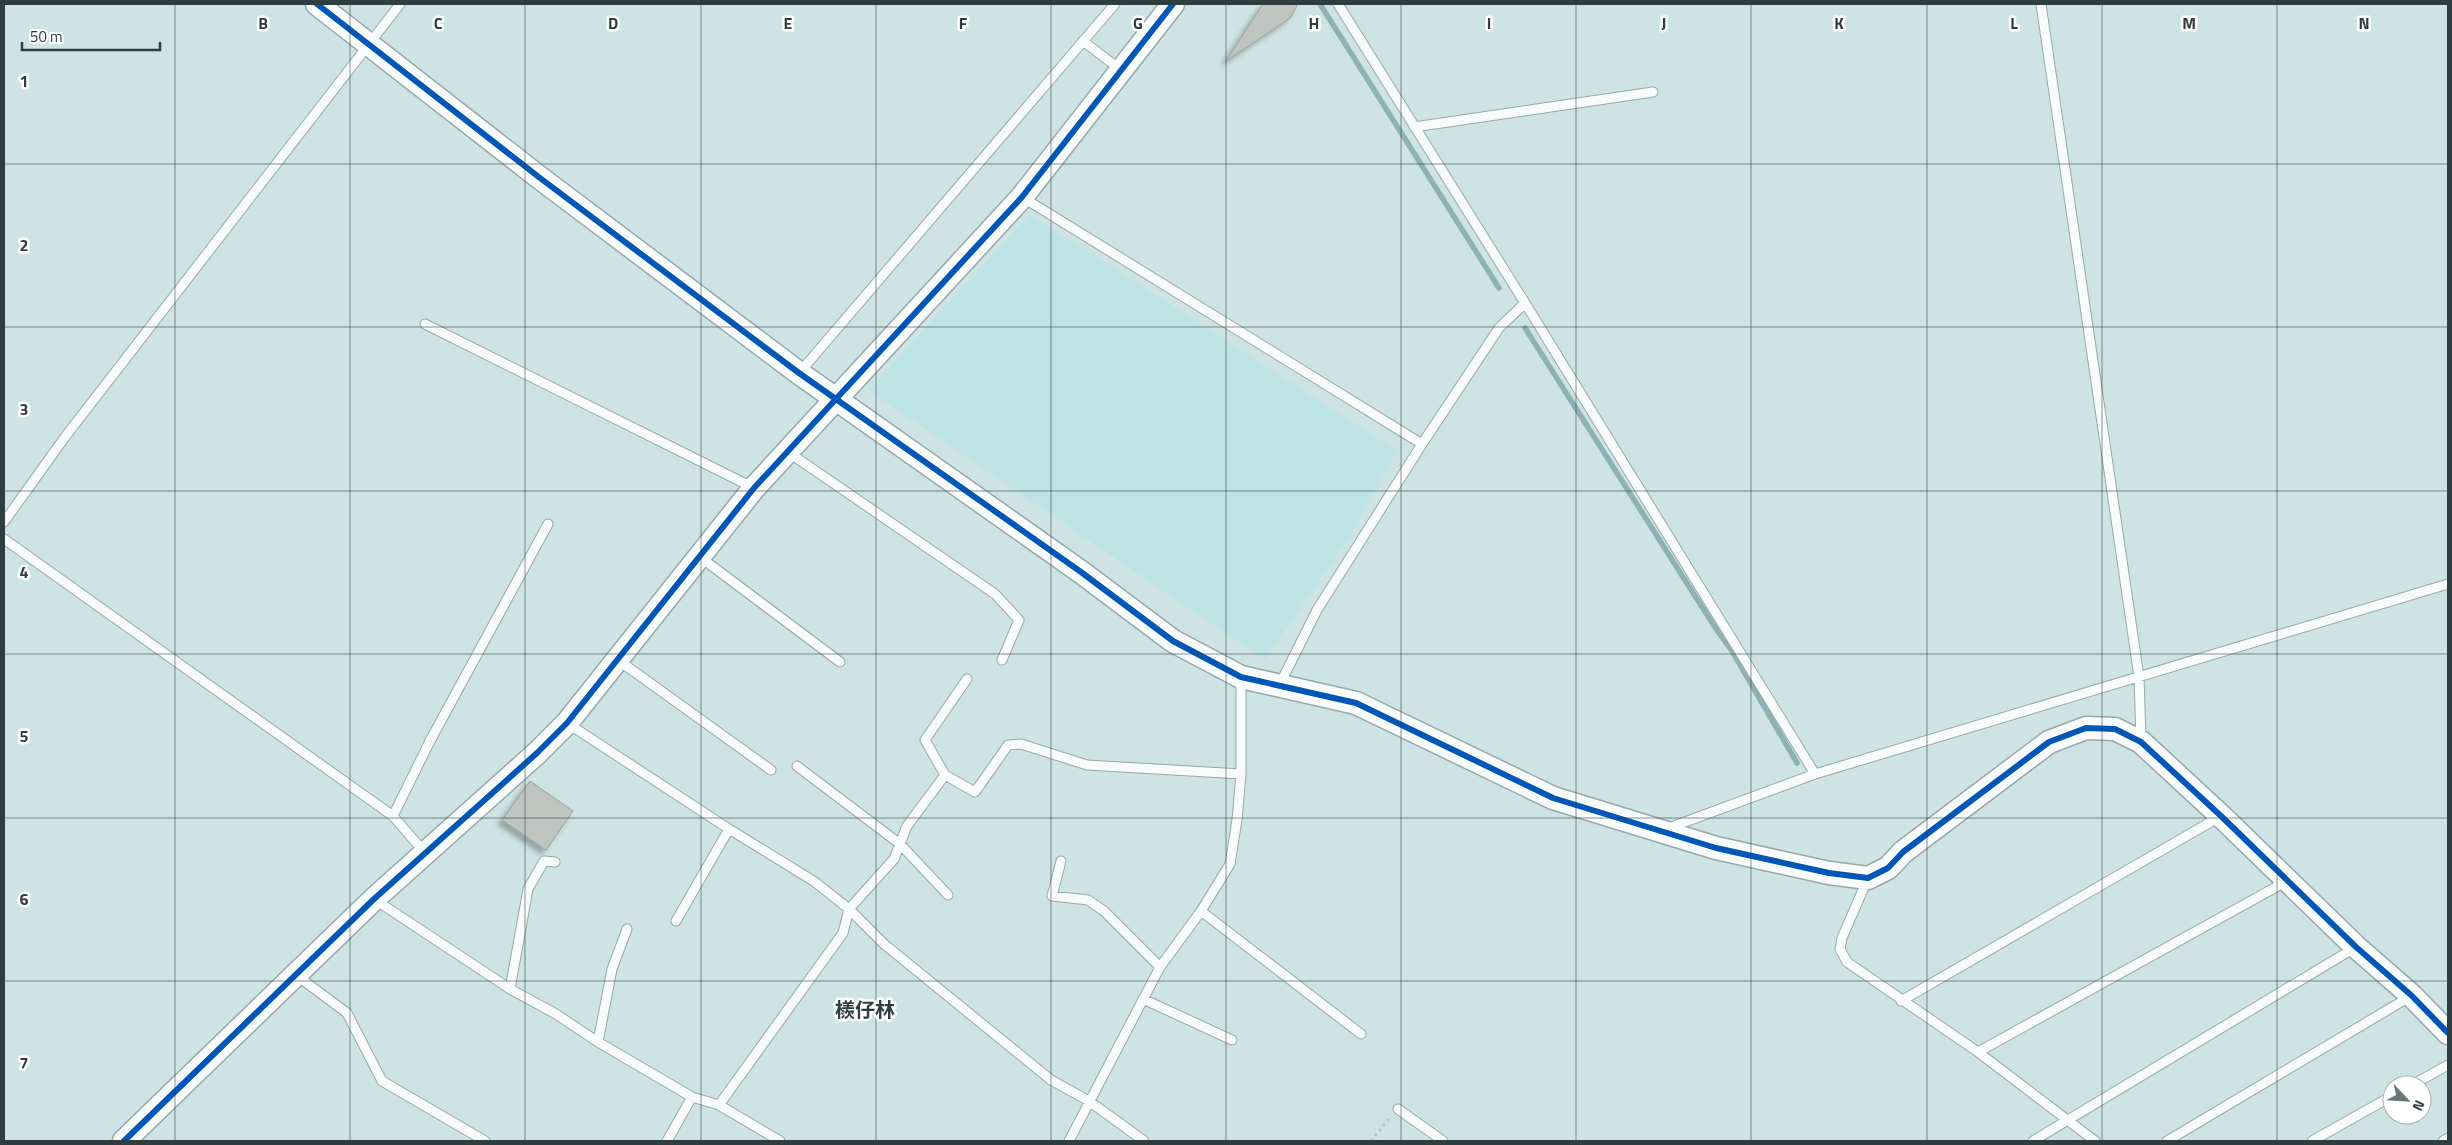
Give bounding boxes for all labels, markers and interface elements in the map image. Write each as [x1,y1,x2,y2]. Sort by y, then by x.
text: B [258,11,268,35]
text: C [434,11,443,35]
text: D [608,11,618,35]
text: E [784,11,793,35]
text: F [959,11,968,35]
text: G [1133,11,1143,35]
text: H [1309,11,1319,35]
text: I [1487,11,1491,35]
text: J [1662,11,1666,35]
text: K [1834,11,1844,35]
text: L [2010,11,2018,35]
text: M [2182,11,2196,35]
text: N [2358,11,2370,35]
scale bar [22,20,160,52]
text: 50 m [30,25,63,48]
text: 1 [20,69,28,93]
text: 2 [20,233,28,257]
text: 3 [20,397,28,421]
text: 4 [20,560,29,584]
text: 5 [20,724,29,748]
text: 6 [20,887,29,911]
district label: 檨仔林 [835,994,895,1025]
text: 7 [20,1051,28,1075]
north arrow [2382,1075,2432,1125]
text: N [2408,1097,2431,1115]

